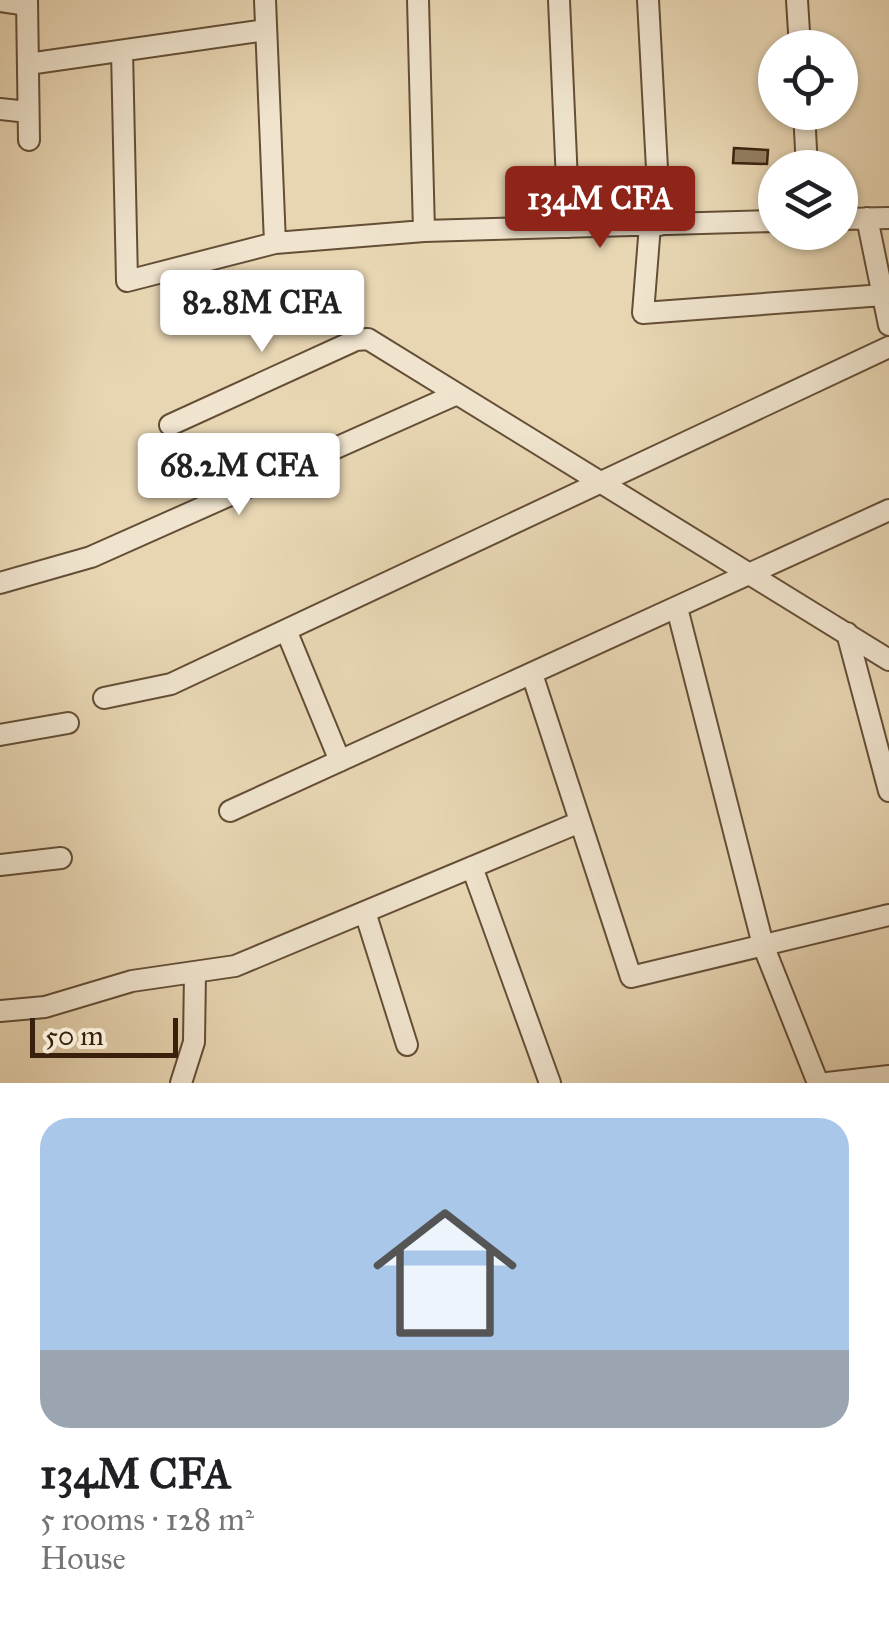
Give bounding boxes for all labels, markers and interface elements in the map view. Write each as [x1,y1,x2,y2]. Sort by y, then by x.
map controls [758,30,858,250]
button: locate [758,30,858,130]
button: layers [758,150,858,250]
pin: 134M CFA [497,166,703,251]
text: 134M CFA [527,179,673,218]
pin: 82.8M CFA [148,270,376,355]
text: 82.8M CFA [182,283,342,322]
pin: 68.2M CFA [125,433,353,518]
text: 68.2M CFA [160,446,318,485]
scale bar [30,1013,178,1058]
text: 50 m [45,1018,104,1053]
icon: home [355,1183,535,1363]
text: 134M CFA [40,1448,231,1500]
text: 5 rooms · 128 m² [40,1500,254,1539]
text: House [40,1539,126,1578]

